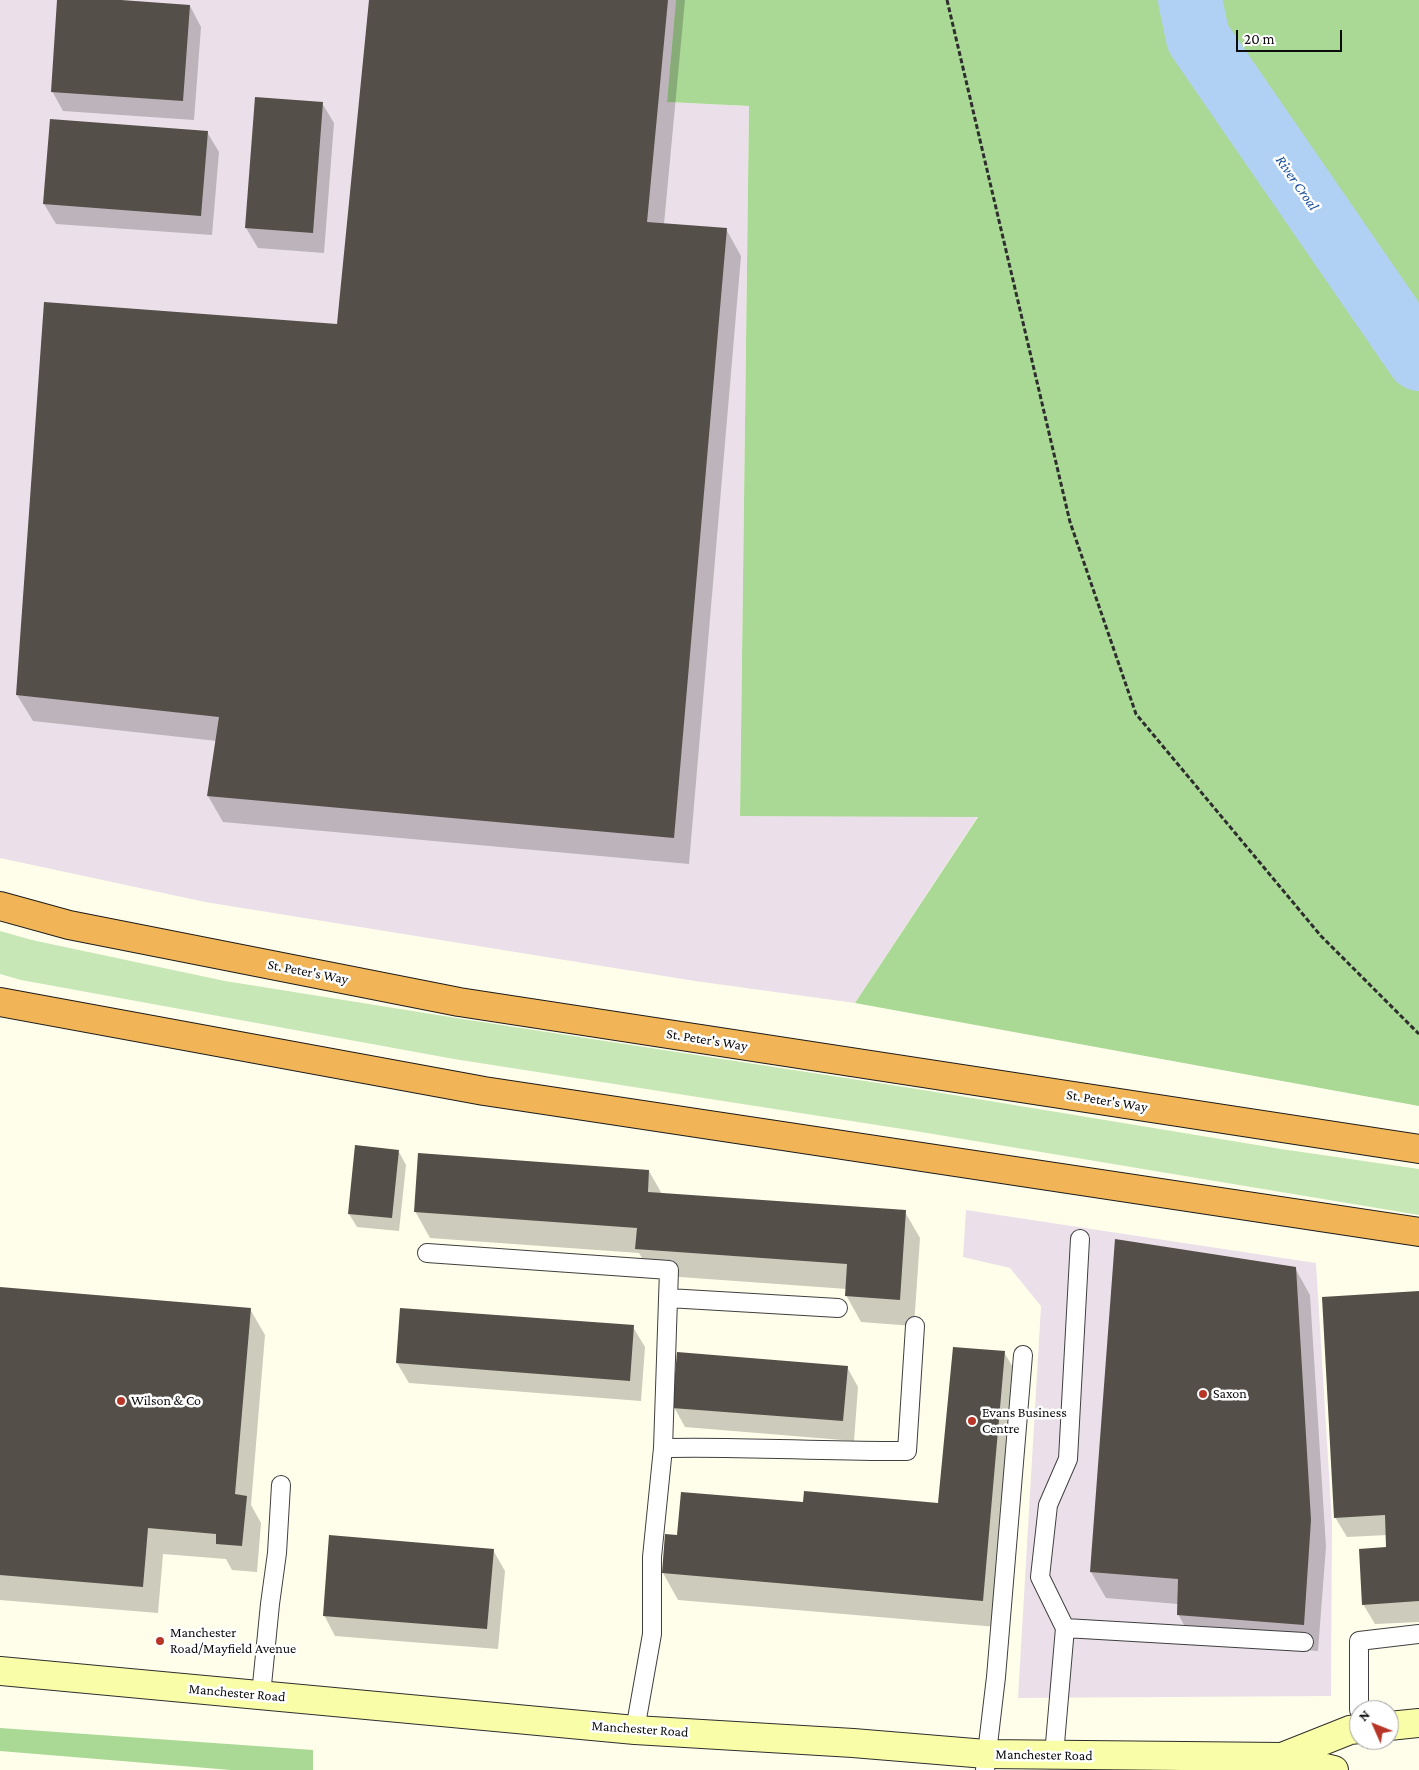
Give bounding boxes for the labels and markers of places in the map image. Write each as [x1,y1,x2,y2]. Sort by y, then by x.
place label: Saxon [1213,1386,1247,1402]
marker: Saxon [1197,1388,1209,1400]
place label: Wilson & Co [131,1393,201,1409]
marker: Wilson & Co [115,1395,127,1407]
place label: Evans Business Centre [982,1405,1067,1438]
marker: Evans Business Centre [966,1415,978,1427]
place label: Manchester Road/Mayfield Avenue [170,1625,296,1658]
marker: Manchester Road/Mayfield Avenue [154,1635,166,1647]

